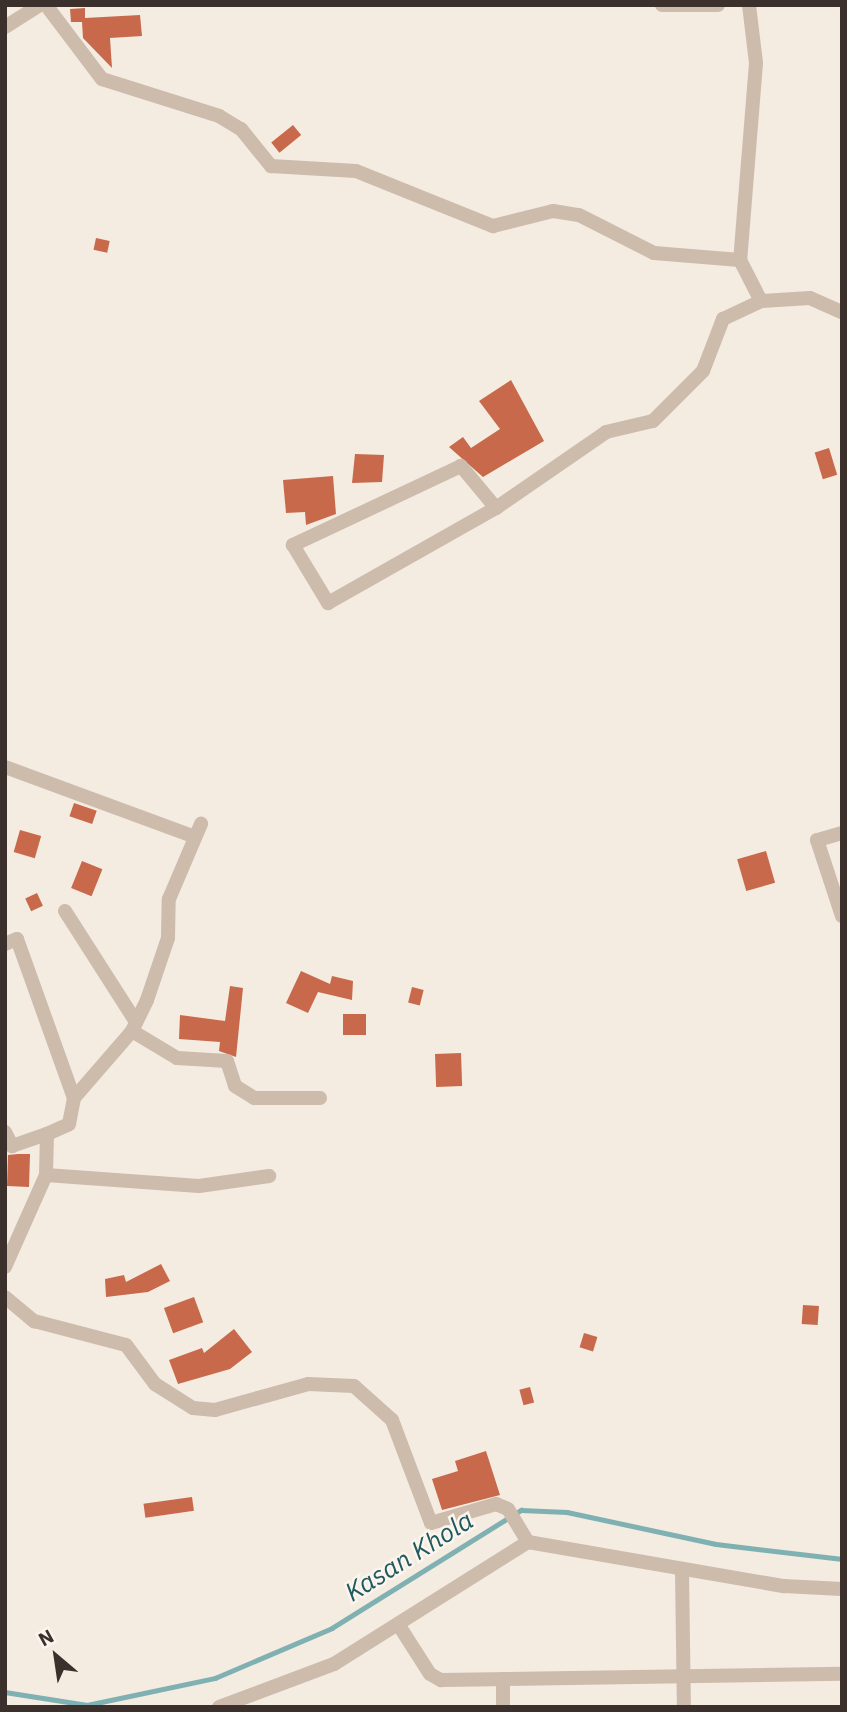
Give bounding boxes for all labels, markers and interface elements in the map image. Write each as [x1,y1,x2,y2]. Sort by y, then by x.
water label: Kasan Khola [339,1504,479,1608]
north arrow [21,1621,91,1691]
text: N [34,1624,58,1651]

